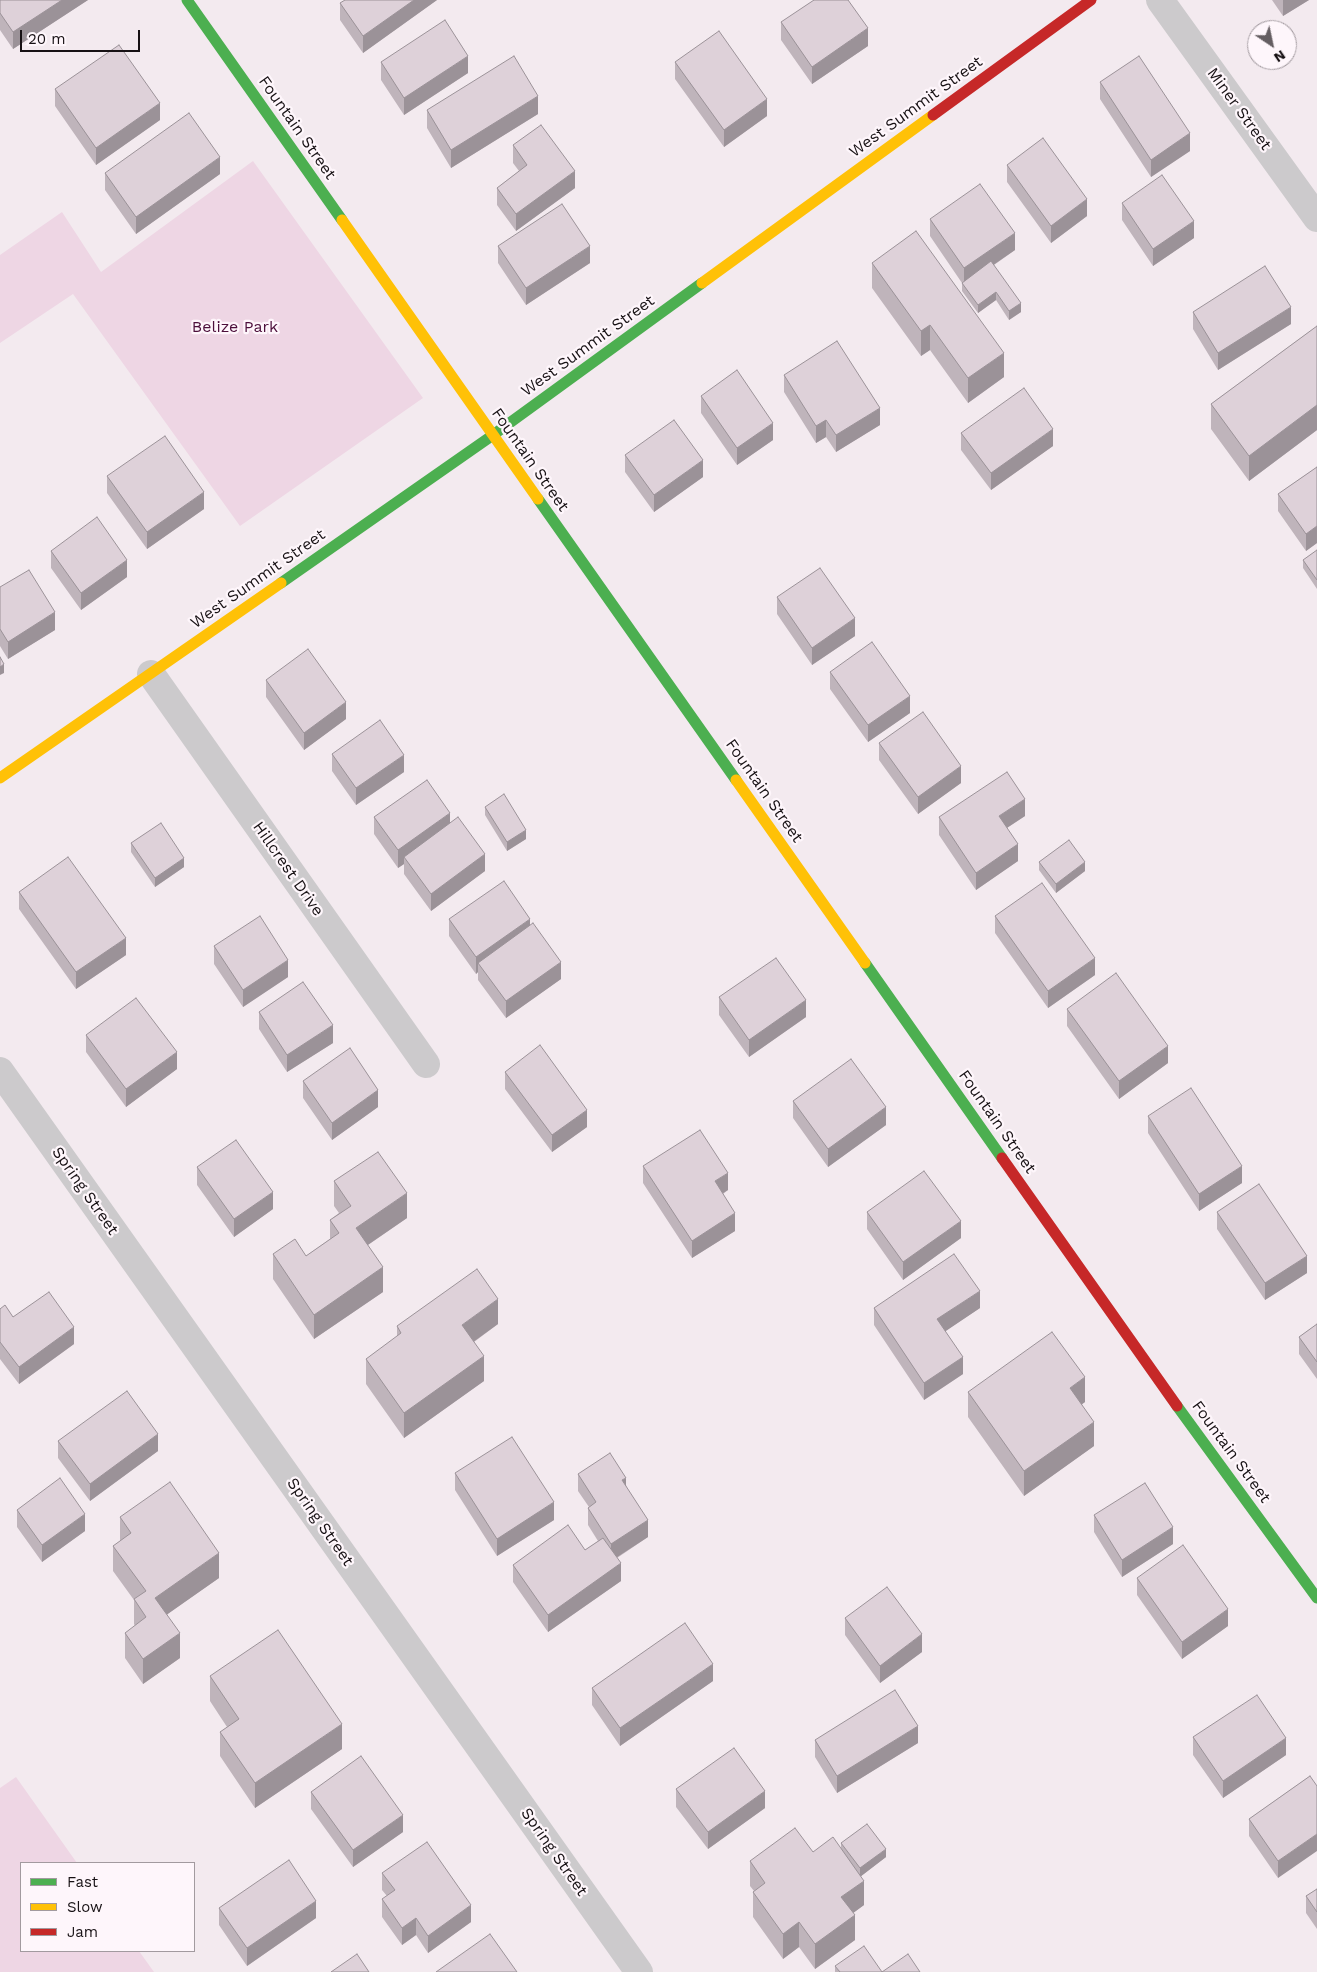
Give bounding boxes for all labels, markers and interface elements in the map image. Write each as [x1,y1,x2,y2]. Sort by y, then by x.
scale bar [22,20,142,52]
north arrow [1247,20,1297,70]
text: 20 m [28,30,66,48]
text: N [1271,47,1289,66]
street label: West Summit Street [846,52,986,162]
street label: Miner Street [1203,64,1275,154]
street label: Fountain Street [254,73,340,183]
street label: West Summit Street [518,291,658,401]
park label: Belize Park [192,317,278,337]
street label: Fountain Street [487,405,573,515]
street label: West Summit Street [187,525,329,633]
street label: Fountain Street [721,736,807,846]
street label: Hillcrest Drive [248,818,328,920]
street label: Fountain Street [954,1067,1040,1177]
street label: Spring Street [48,1143,122,1239]
street label: Fountain Street [1187,1397,1275,1507]
street label: Spring Street [283,1474,357,1570]
street label: Spring Street [517,1804,591,1900]
legend [20,1862,195,1952]
text: Fast [67,1873,98,1891]
text: Slow [67,1898,103,1916]
text: Jam [67,1923,98,1941]

